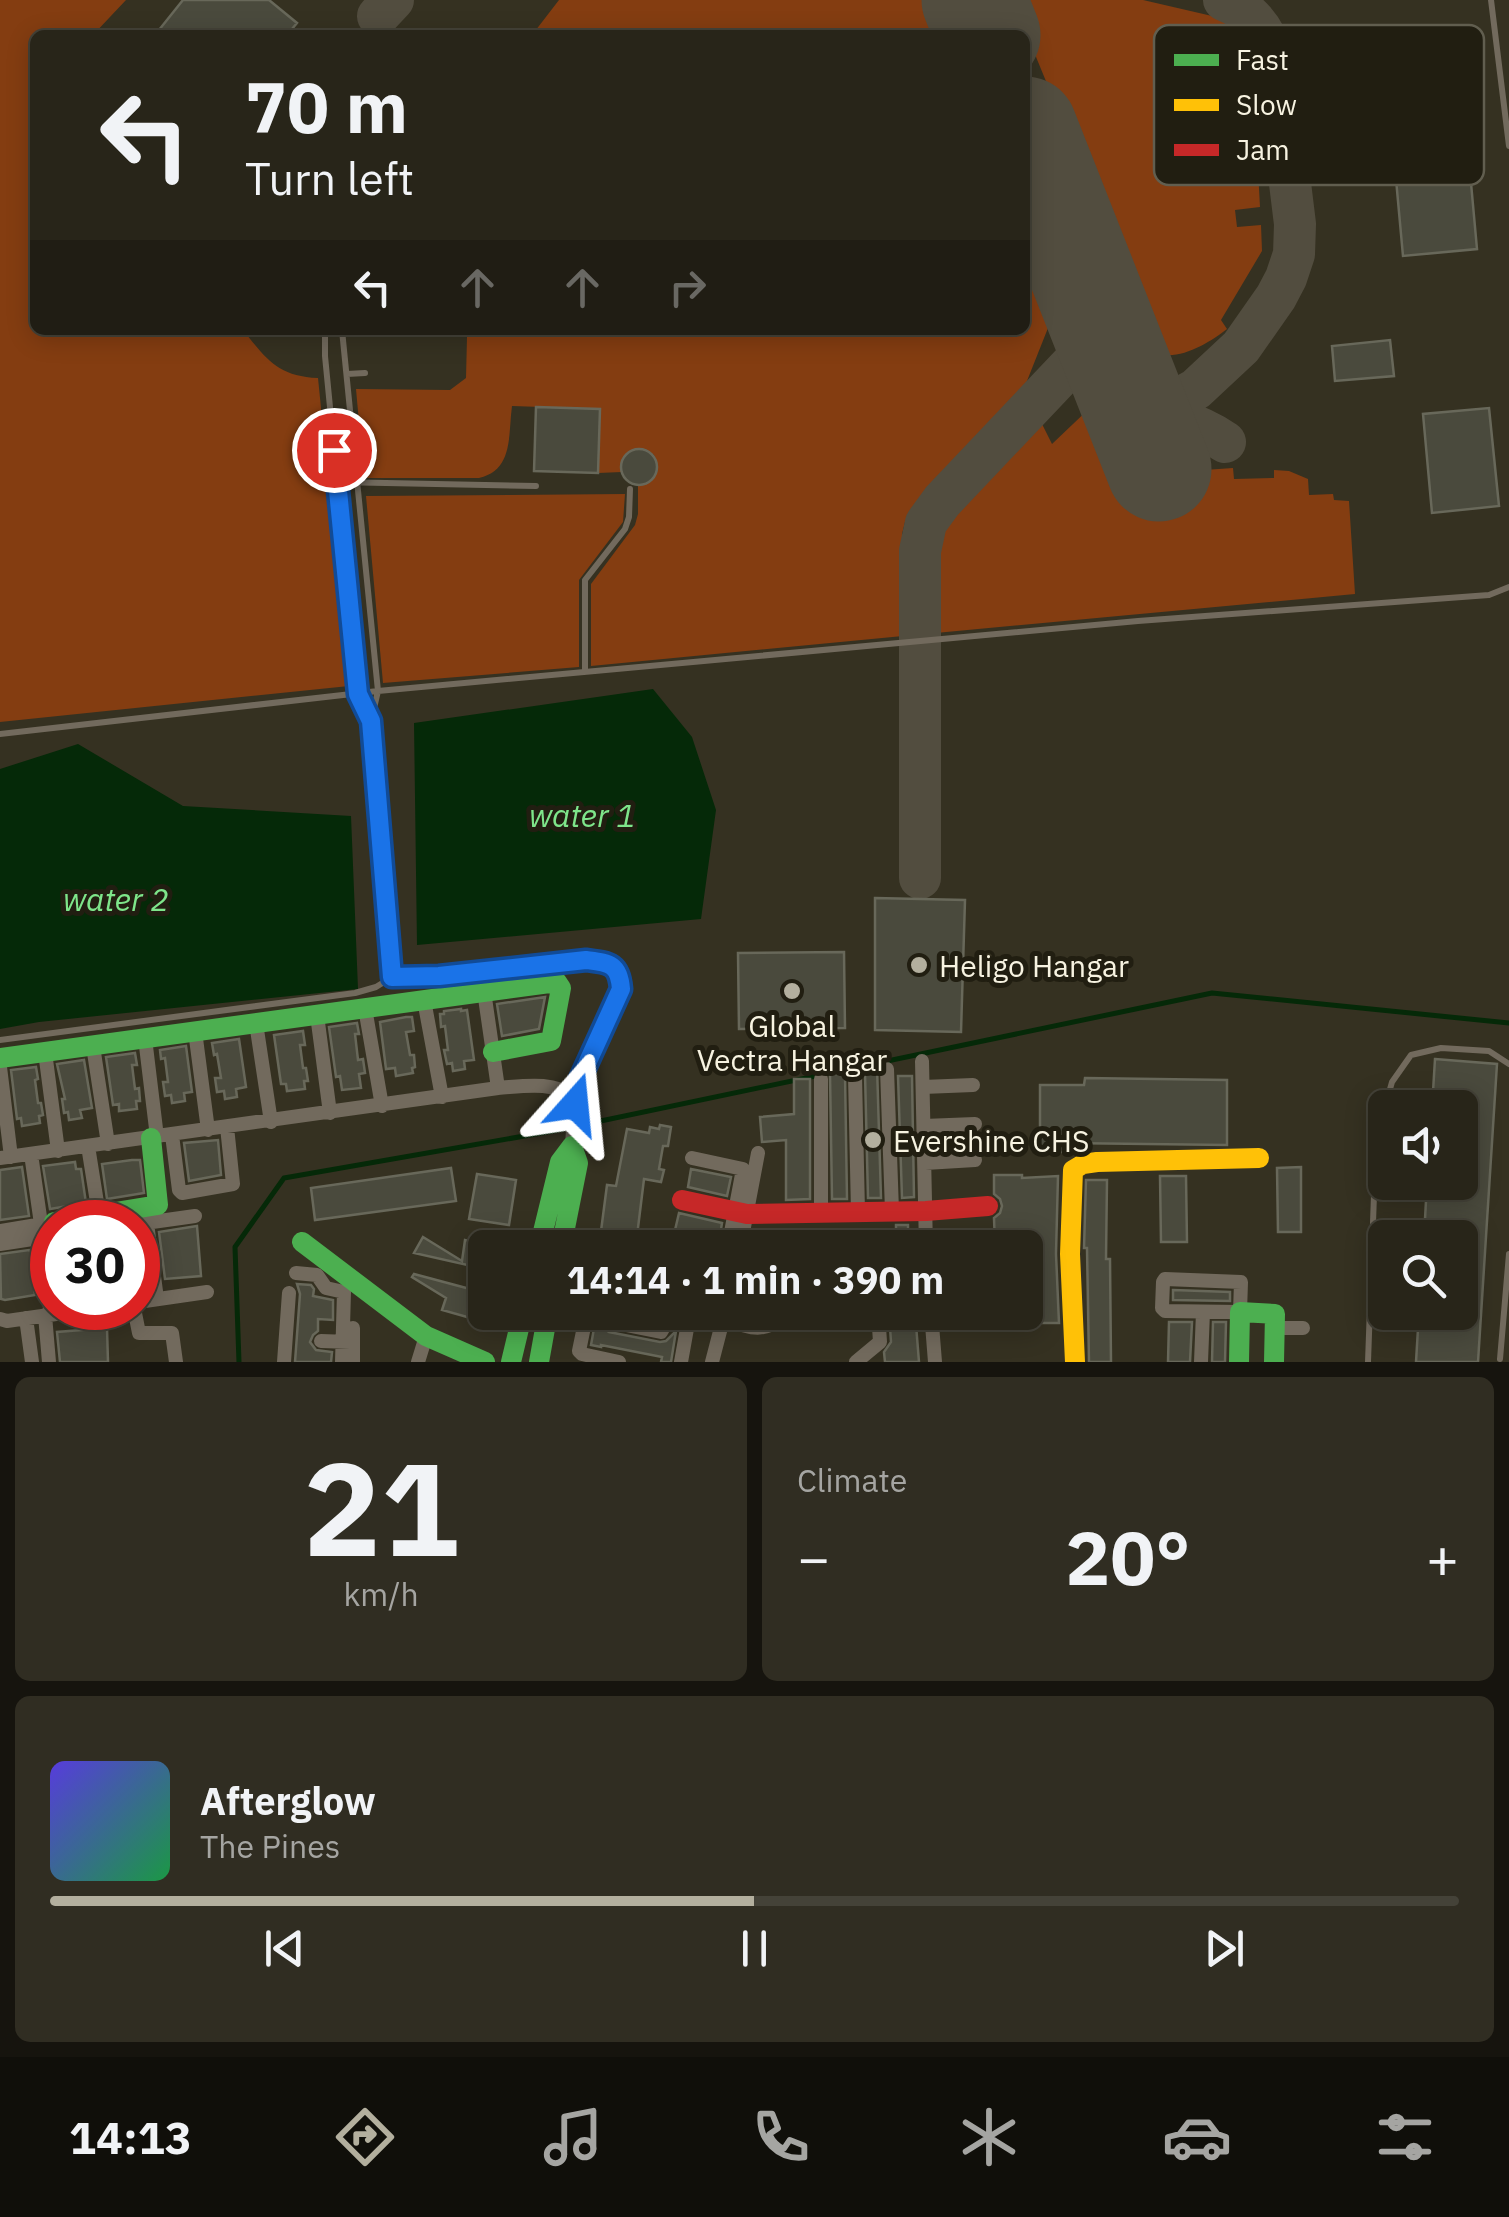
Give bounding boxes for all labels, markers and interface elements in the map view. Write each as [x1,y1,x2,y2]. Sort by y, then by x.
legend [1154,25,1484,185]
text: Fast [1236,41,1289,78]
text: 70 m [245,61,408,152]
icon: left [80,70,210,200]
text: Slow [1236,86,1297,123]
text: Jam [1236,131,1290,168]
text: Turn left [245,149,414,207]
icon: left [345,260,400,315]
icon: ahead [450,260,505,315]
icon: ahead [555,260,610,315]
icon: right [660,260,715,315]
pin [292,408,377,493]
icon: arrive [307,423,362,478]
water label: water 1 [529,794,635,836]
water label: water 2 [63,878,169,920]
place label: Heligo Hangar [939,946,1129,985]
marker: Heligo Hangar [908,954,930,976]
marker: Global Vectra Hangar [781,980,803,1002]
place label: Global Vectra Hangar [697,1006,887,1079]
position arrow [523,1052,627,1156]
map controls [1368,1090,1478,1330]
button: sound [1368,1090,1478,1200]
place label: Evershine CHS [893,1121,1090,1160]
marker: Evershine CHS [862,1129,884,1151]
speed limit sign: 30 [30,1200,160,1330]
button: search [1368,1220,1478,1330]
text: 14:14 · 1 min · 390 m [567,1255,944,1304]
text: 21 [303,1423,459,1592]
text: Climate [797,1459,907,1501]
text: 20° [1065,1508,1191,1606]
text: − [797,1522,830,1593]
text: + [1426,1522,1459,1593]
text: km/h [343,1573,419,1615]
text: Afterglow [200,1776,376,1825]
text: The Pines [200,1825,340,1867]
icon: previous [257,1921,312,1976]
icon: pause [727,1921,782,1976]
icon: next [1197,1921,1252,1976]
icon: directions [330,2102,400,2172]
icon: music [538,2102,608,2172]
icon: phone [746,2102,816,2172]
icon: climate [954,2102,1024,2172]
icon: car [1162,2102,1232,2172]
icon: filters [1370,2102,1440,2172]
text: 14:13 [69,2108,192,2166]

